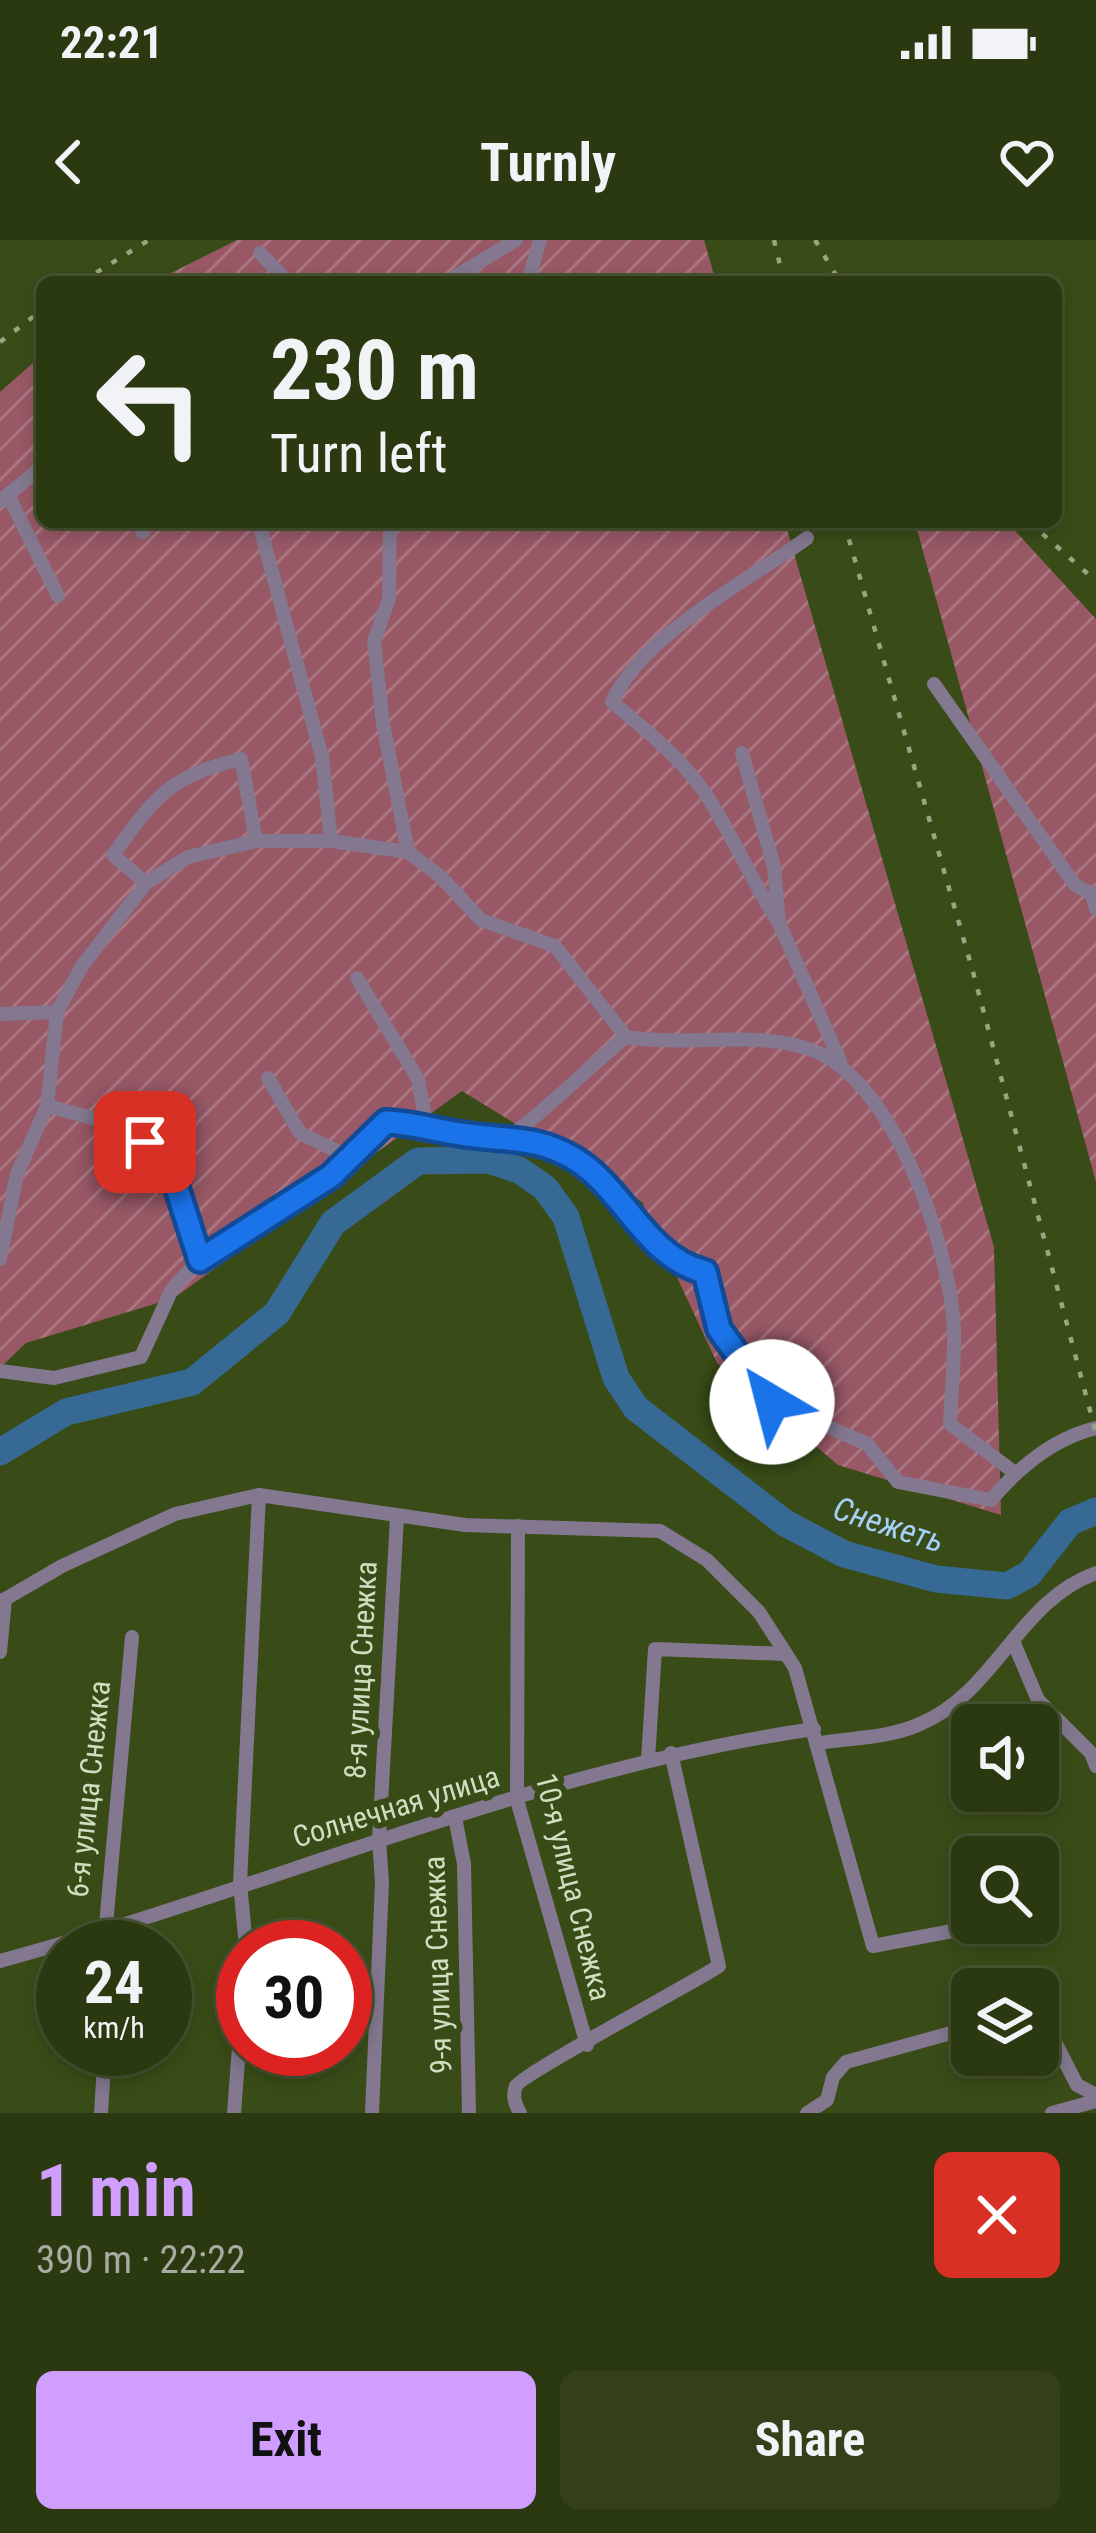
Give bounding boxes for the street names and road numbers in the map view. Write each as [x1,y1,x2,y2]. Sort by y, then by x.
street label: 8-я улица Снежка [337,1560,384,1780]
street label: 6-я улица Снежка [60,1679,117,1899]
street label: Солнечная улица [288,1758,504,1855]
street label: 10-я улица Снежка [528,1770,619,2004]
street label: 9-я улица Снежка [416,1855,459,2075]

